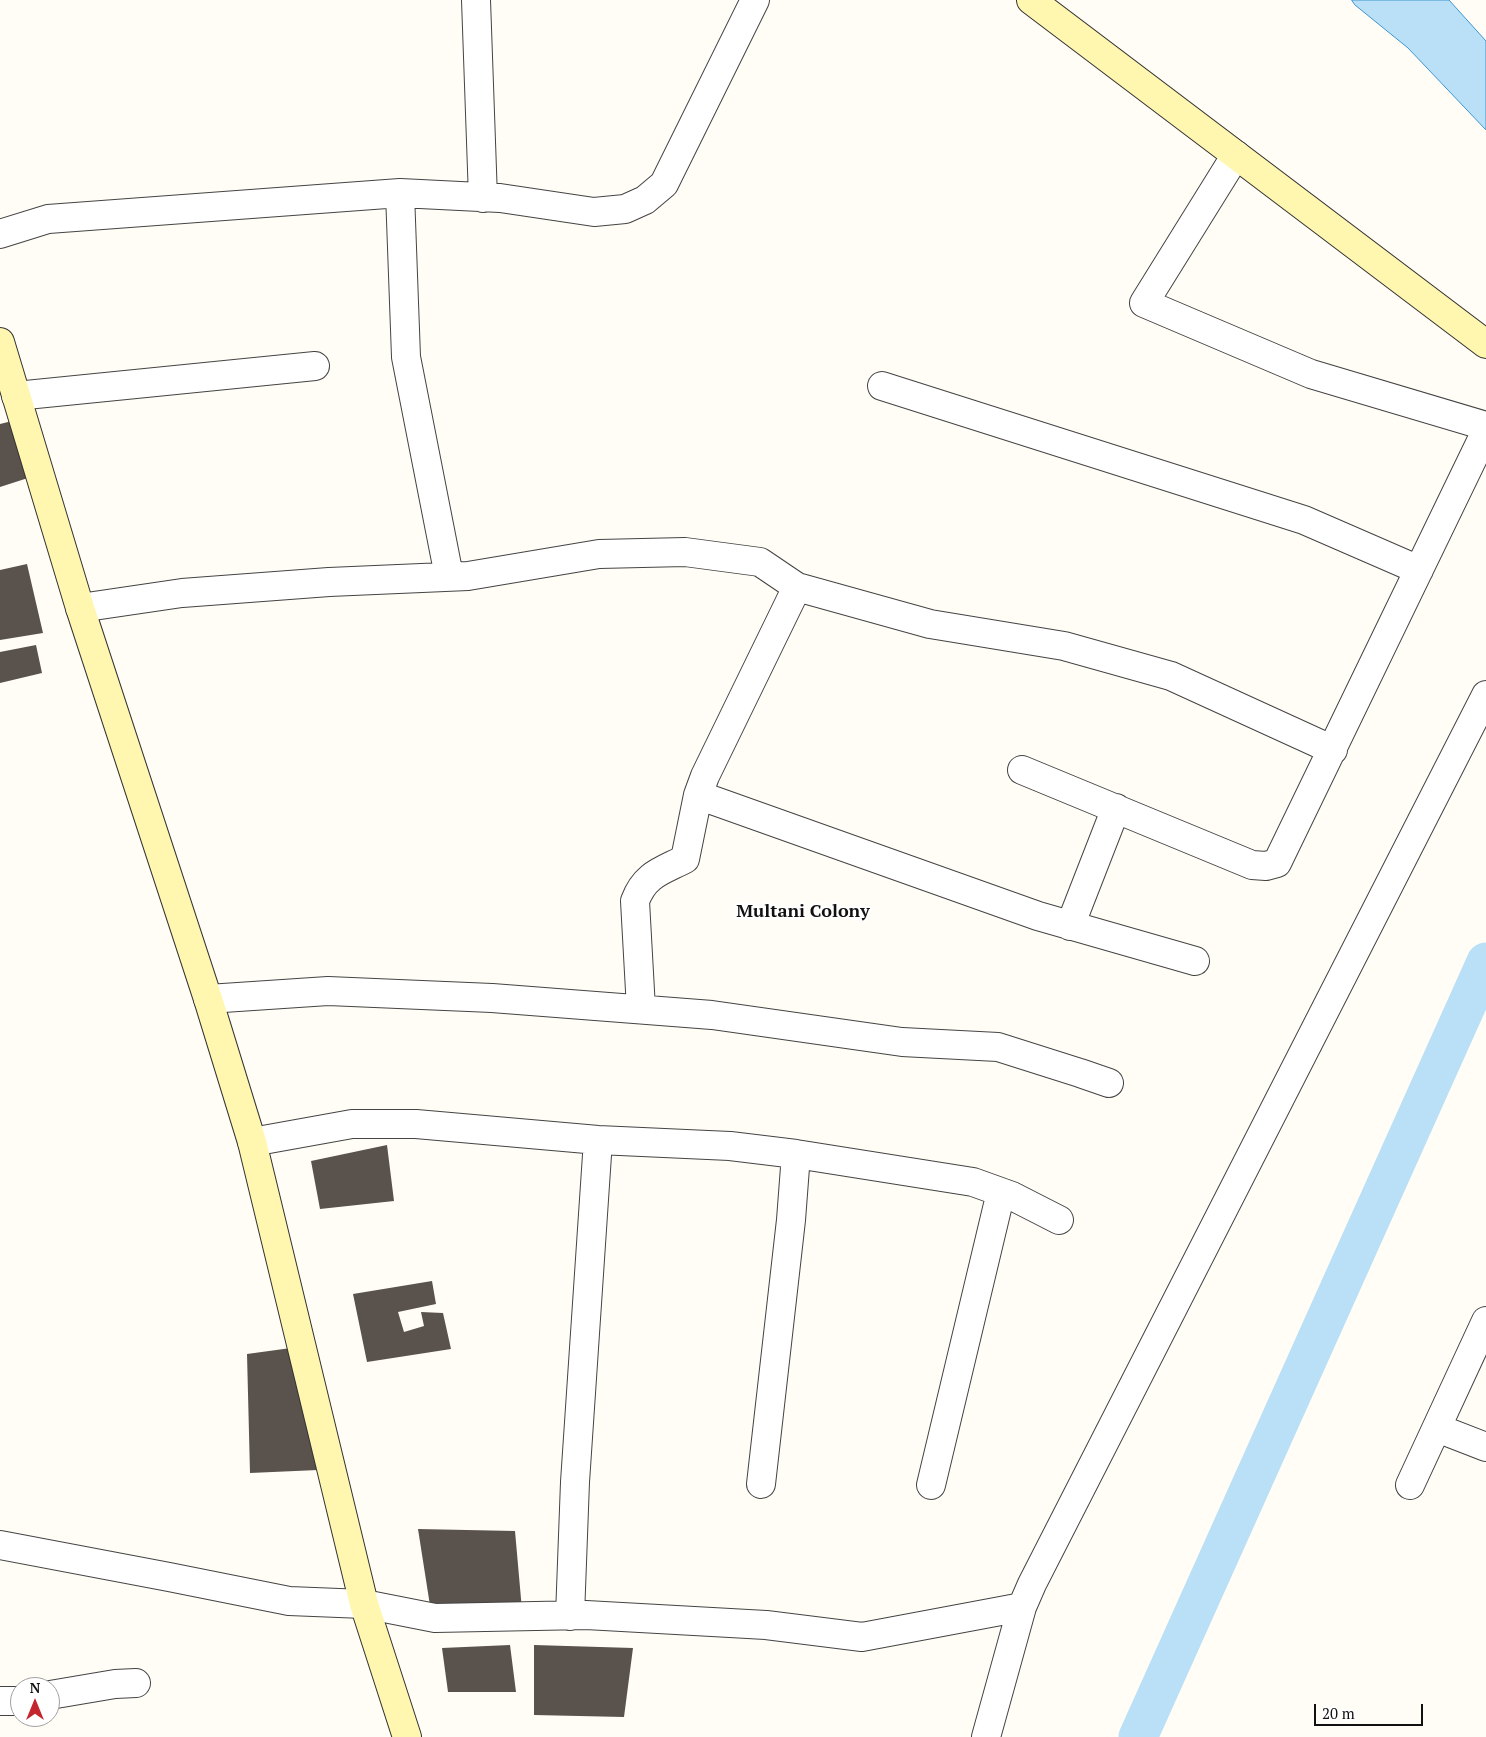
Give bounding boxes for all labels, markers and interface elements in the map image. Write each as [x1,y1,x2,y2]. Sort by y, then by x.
district label: Multani Colony [736,901,870,923]
north arrow [10,1677,60,1727]
text: N [30,1678,40,1697]
scale bar [1316,1694,1425,1726]
text: 20 m [1322,1703,1355,1723]

